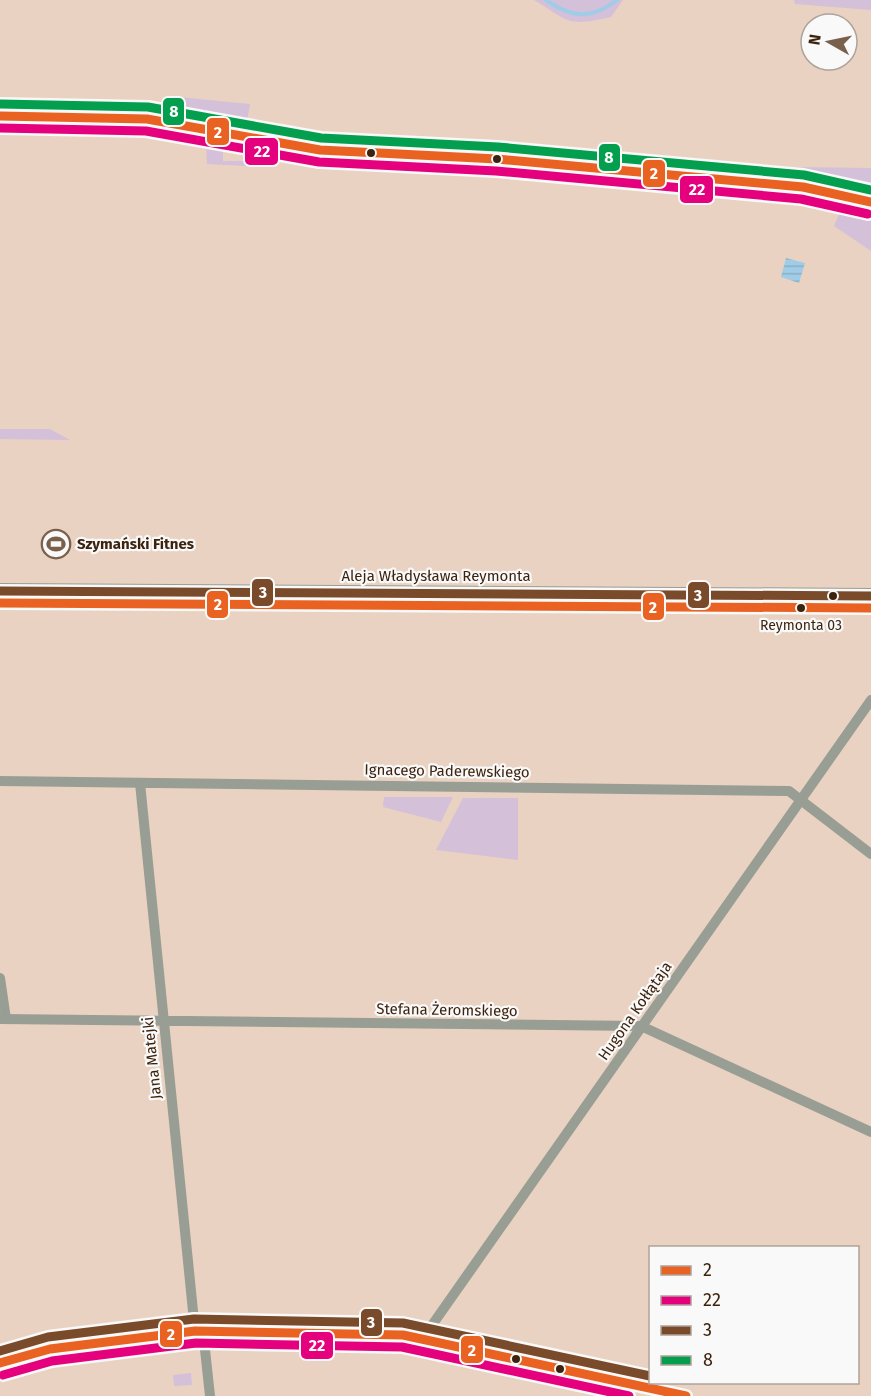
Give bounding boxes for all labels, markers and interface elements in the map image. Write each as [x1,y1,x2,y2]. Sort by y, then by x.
north arrow [799,12,859,72]
text: N [804,33,825,46]
line badge: 8 [162,97,185,126]
text: 8 [169,102,179,121]
line badge: 2 [206,117,230,146]
text: 2 [214,123,222,142]
line badge: 22 [244,137,279,166]
text: 22 [254,142,270,161]
line badge: 8 [598,143,621,172]
unlabelled marker [365,147,377,159]
text: 8 [604,148,614,167]
unlabelled marker [491,153,503,165]
line badge: 2 [642,159,666,188]
text: 2 [650,164,658,183]
line badge: 22 [679,175,714,204]
text: 22 [689,180,705,199]
sports icon: Szymański Fitnes [40,528,72,560]
place label: Szymański Fitnes [77,535,194,553]
street label: Aleja Władysława Reymonta [341,567,531,585]
line badge: 3 [251,578,274,607]
line badge: 3 [687,581,710,609]
text: 3 [258,583,267,602]
text: 3 [693,586,702,605]
line badge: 2 [206,590,229,619]
unlabelled marker [827,590,839,602]
line badge: 2 [642,592,665,621]
text: 2 [214,595,222,614]
text: 2 [649,598,657,617]
marker: Reymonta 03 [795,602,807,614]
place label: Reymonta 03 [760,617,842,634]
street label: Ignacego Paderewskiego [364,761,530,781]
street label: Hugona Kołłątaja [594,958,676,1064]
street label: Stefana Żeromskiego [376,1000,518,1020]
street label: Jana Matejki [139,1016,165,1100]
legend [649,1246,859,1384]
text: 2 [703,1259,712,1281]
text: 22 [703,1289,721,1311]
line badge: 3 [360,1308,383,1337]
text: 3 [366,1313,375,1332]
text: 3 [703,1319,712,1341]
line badge: 2 [159,1320,183,1348]
text: 2 [167,1325,175,1344]
line badge: 22 [300,1331,334,1360]
line badge: 2 [460,1335,484,1364]
text: 22 [309,1336,325,1355]
text: 2 [468,1341,476,1360]
text: 8 [703,1349,713,1371]
unlabelled marker [510,1353,522,1365]
unlabelled marker [554,1363,566,1375]

